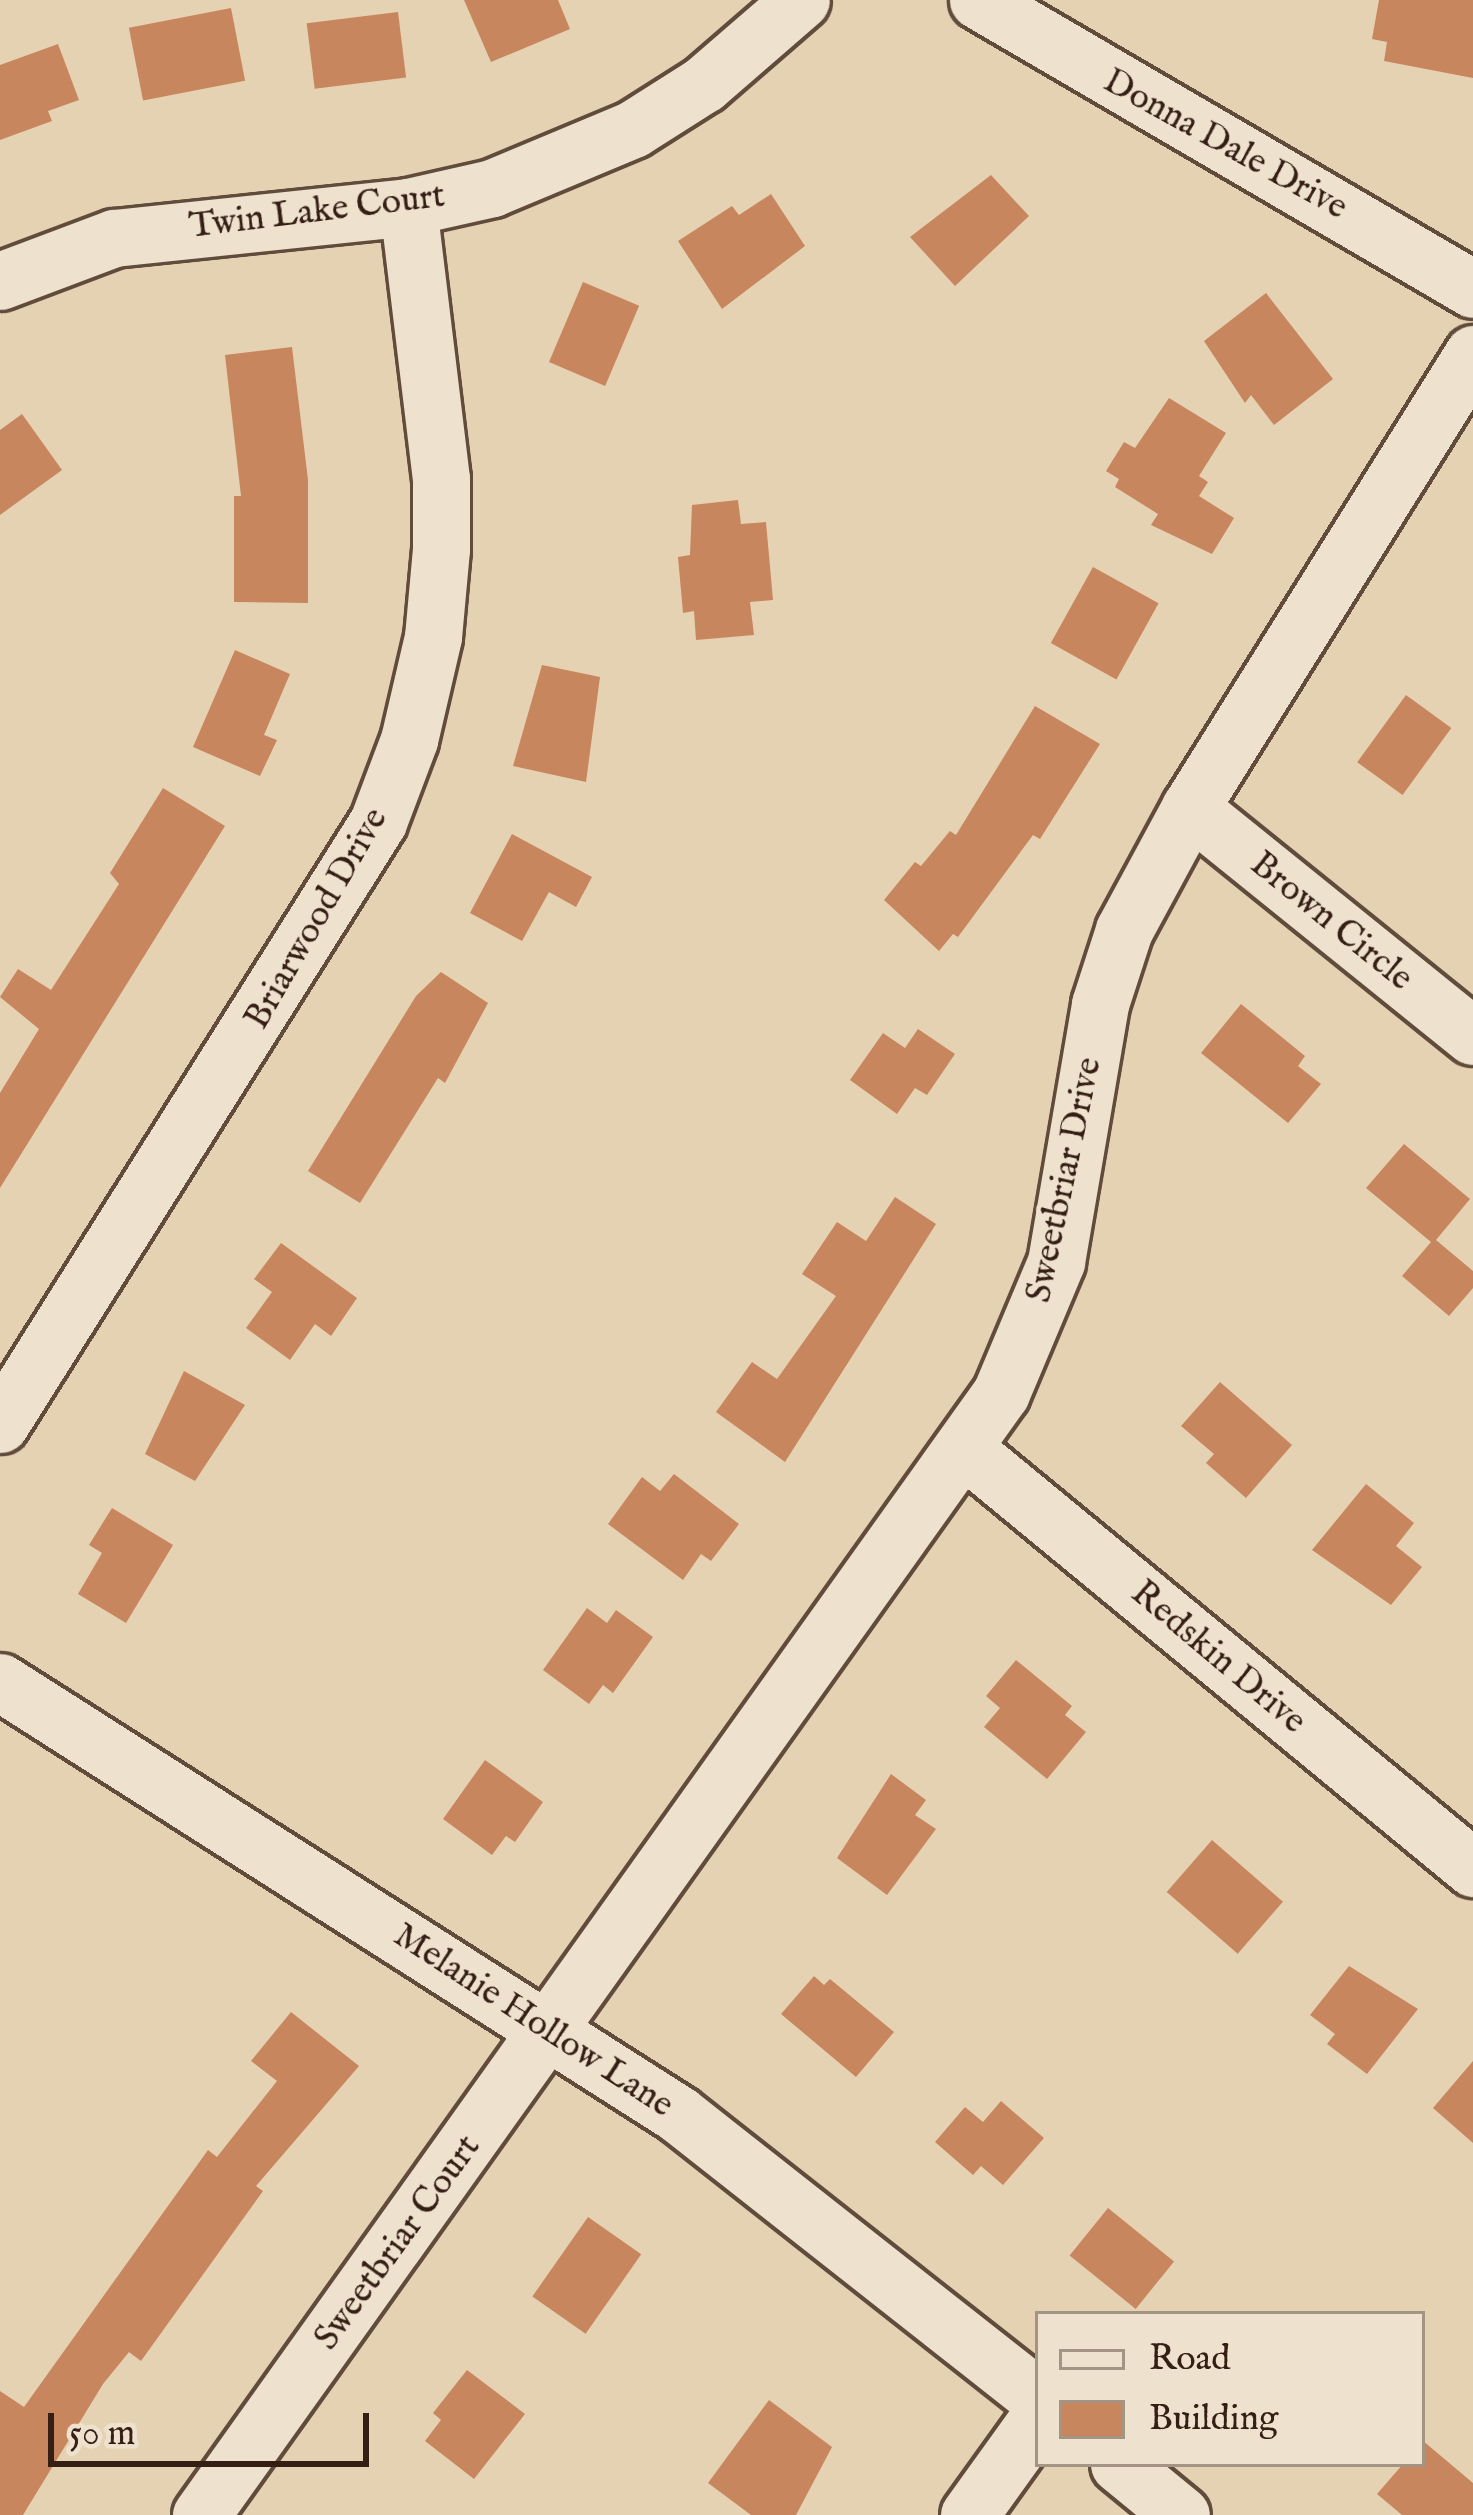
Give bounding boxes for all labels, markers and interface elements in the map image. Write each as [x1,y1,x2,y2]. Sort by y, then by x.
street label: Donna Dale Drive [1095,60,1355,230]
street label: Twin Lake Court [187,175,447,249]
street label: Briarwood Drive [236,801,398,1037]
street label: Brown Circle [1241,843,1421,1001]
street label: Sweetbriar Drive [1018,1054,1112,1306]
street label: Redskin Drive [1122,1572,1314,1744]
street label: Melanie Hollow Lane [385,1914,681,2128]
street label: Sweetbriar Court [306,2127,490,2359]
legend [1035,2311,1425,2467]
text: Road [1149,2336,1230,2382]
scale bar [54,2389,375,2463]
text: Building [1149,2396,1278,2442]
text: 50 m [69,2411,135,2457]

